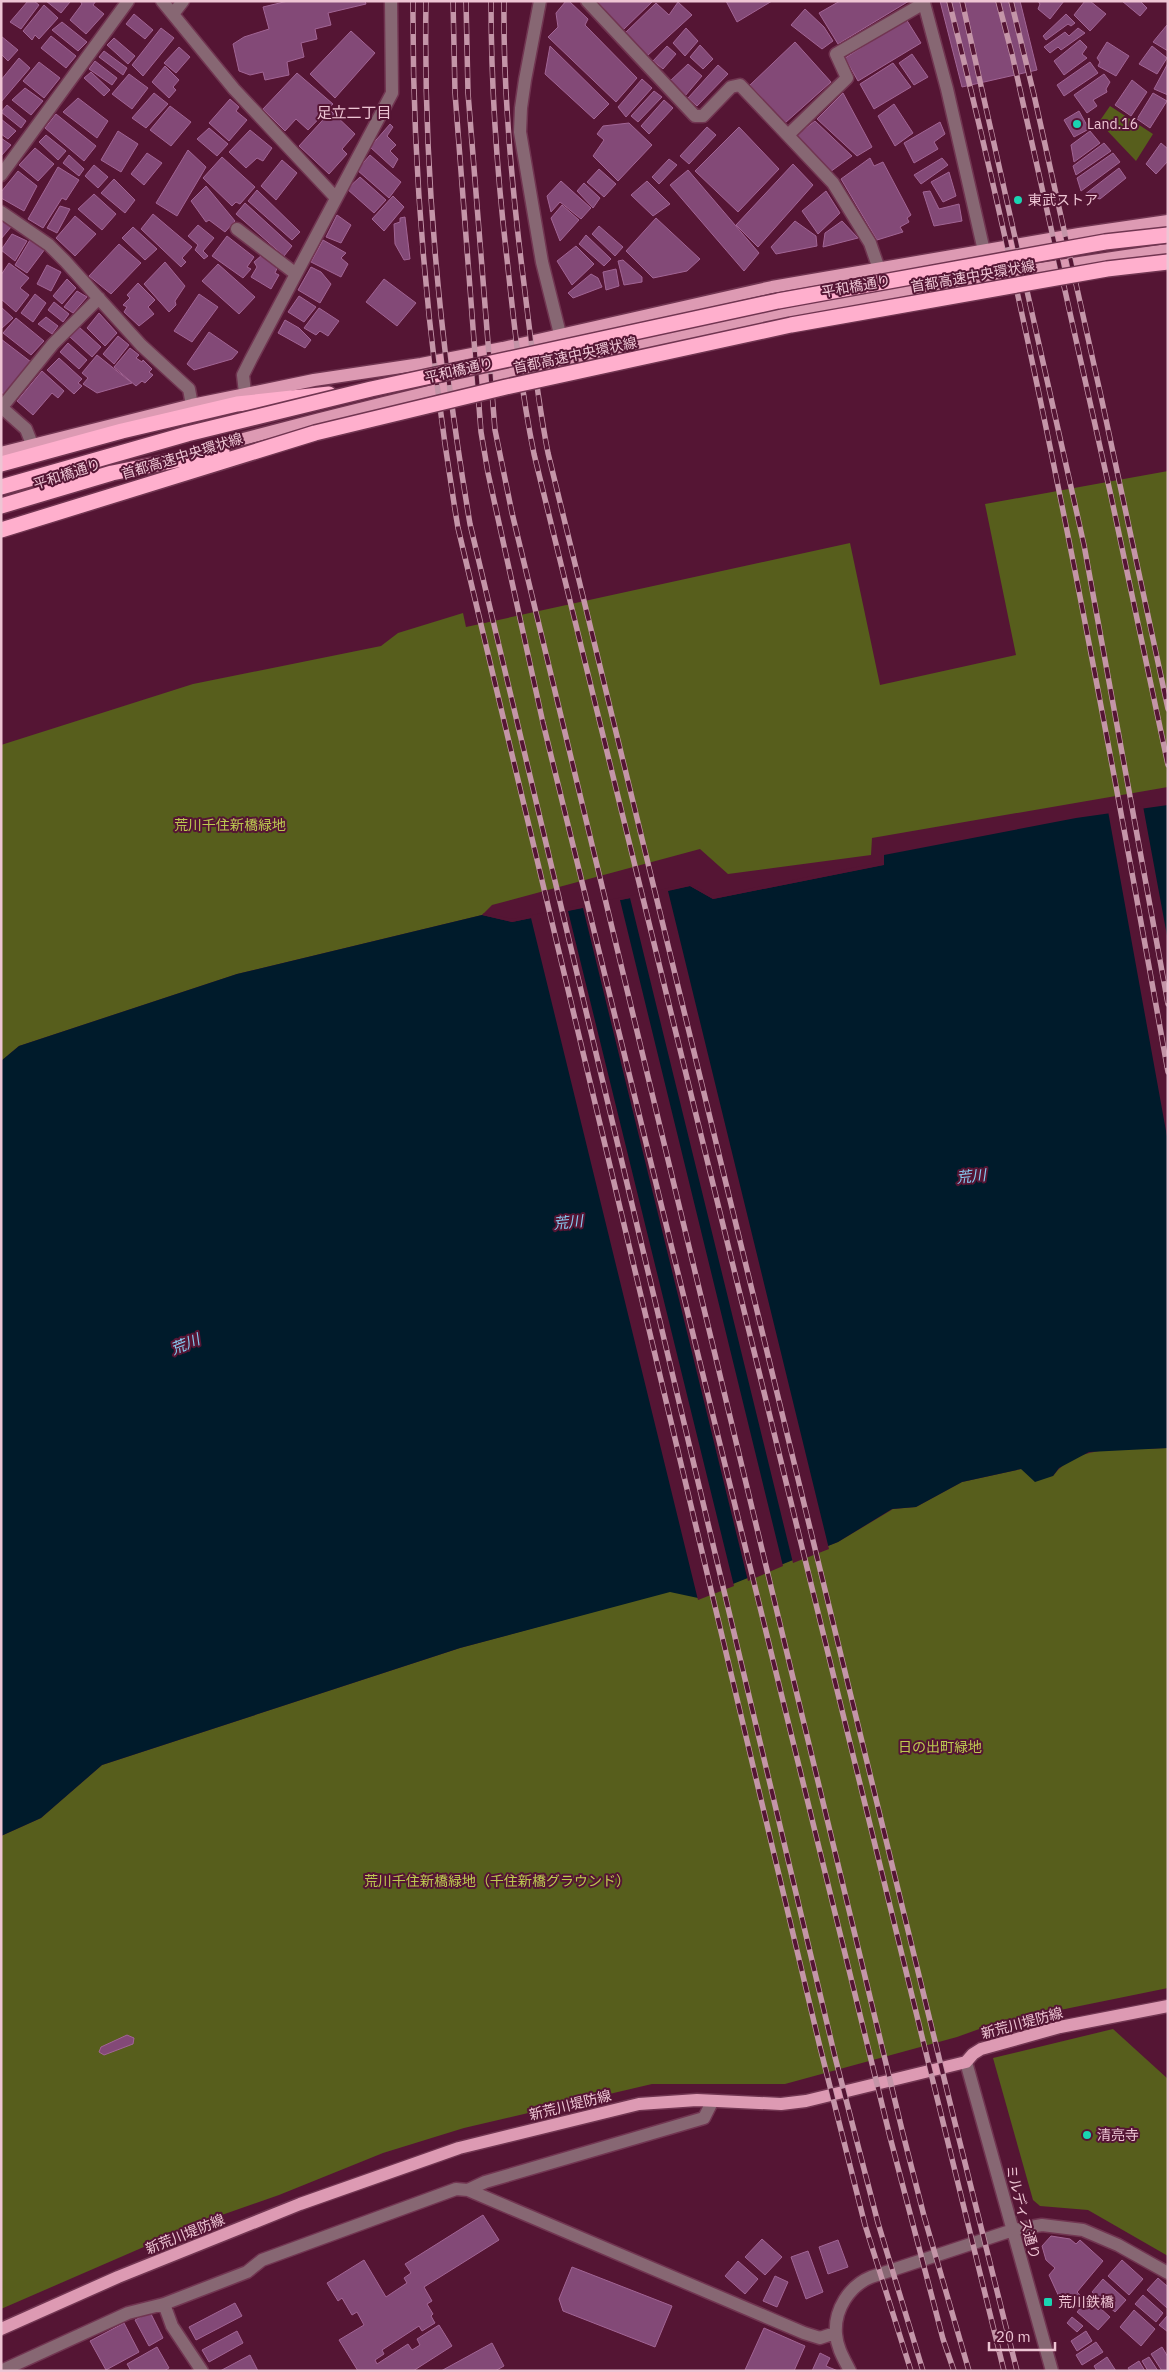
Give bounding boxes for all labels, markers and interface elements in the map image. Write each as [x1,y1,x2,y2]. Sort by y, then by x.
district label: 足立二丁目 [316,103,392,122]
place label: Land.16 [1087,115,1138,133]
marker: Land.16 [1071,118,1083,130]
place label: 東武ストア [1028,191,1098,209]
marker: 東武ストア [1012,194,1024,206]
street label: 首都高速中央環状線 [909,256,1037,296]
street label: 平和橋通り [820,271,892,301]
street label: 首都高速中央環状線 [512,333,638,377]
street label: 平和橋通り [423,353,495,387]
street label: 首都高速中央環状線 [119,429,245,483]
street label: 平和橋通り [31,455,103,493]
park label: 荒川千住新橋緑地 [174,816,286,834]
water label: 荒川 [955,1165,989,1187]
water label: 荒川 [552,1211,586,1233]
water label: 荒川 [168,1329,204,1358]
park label: 日の出町緑地 [898,1738,982,1756]
park label: 荒川千住新橋緑地（千住新橋グラウンド） [364,1872,630,1890]
street label: 新荒川堤防線 [979,2003,1065,2043]
street label: 新荒川堤防線 [527,2086,613,2124]
place label: 清亮寺 [1097,2126,1139,2144]
marker: 清亮寺 [1081,2129,1093,2141]
street label: ミルディス通り [1002,2163,1044,2261]
street label: 新荒川堤防線 [143,2210,227,2258]
place label: 荒川鉄橋 [1058,2293,1114,2311]
marker: 荒川鉄橋 [1042,2296,1054,2308]
scale bar [989,2320,1055,2352]
text: 20 m [996,2327,1031,2346]

